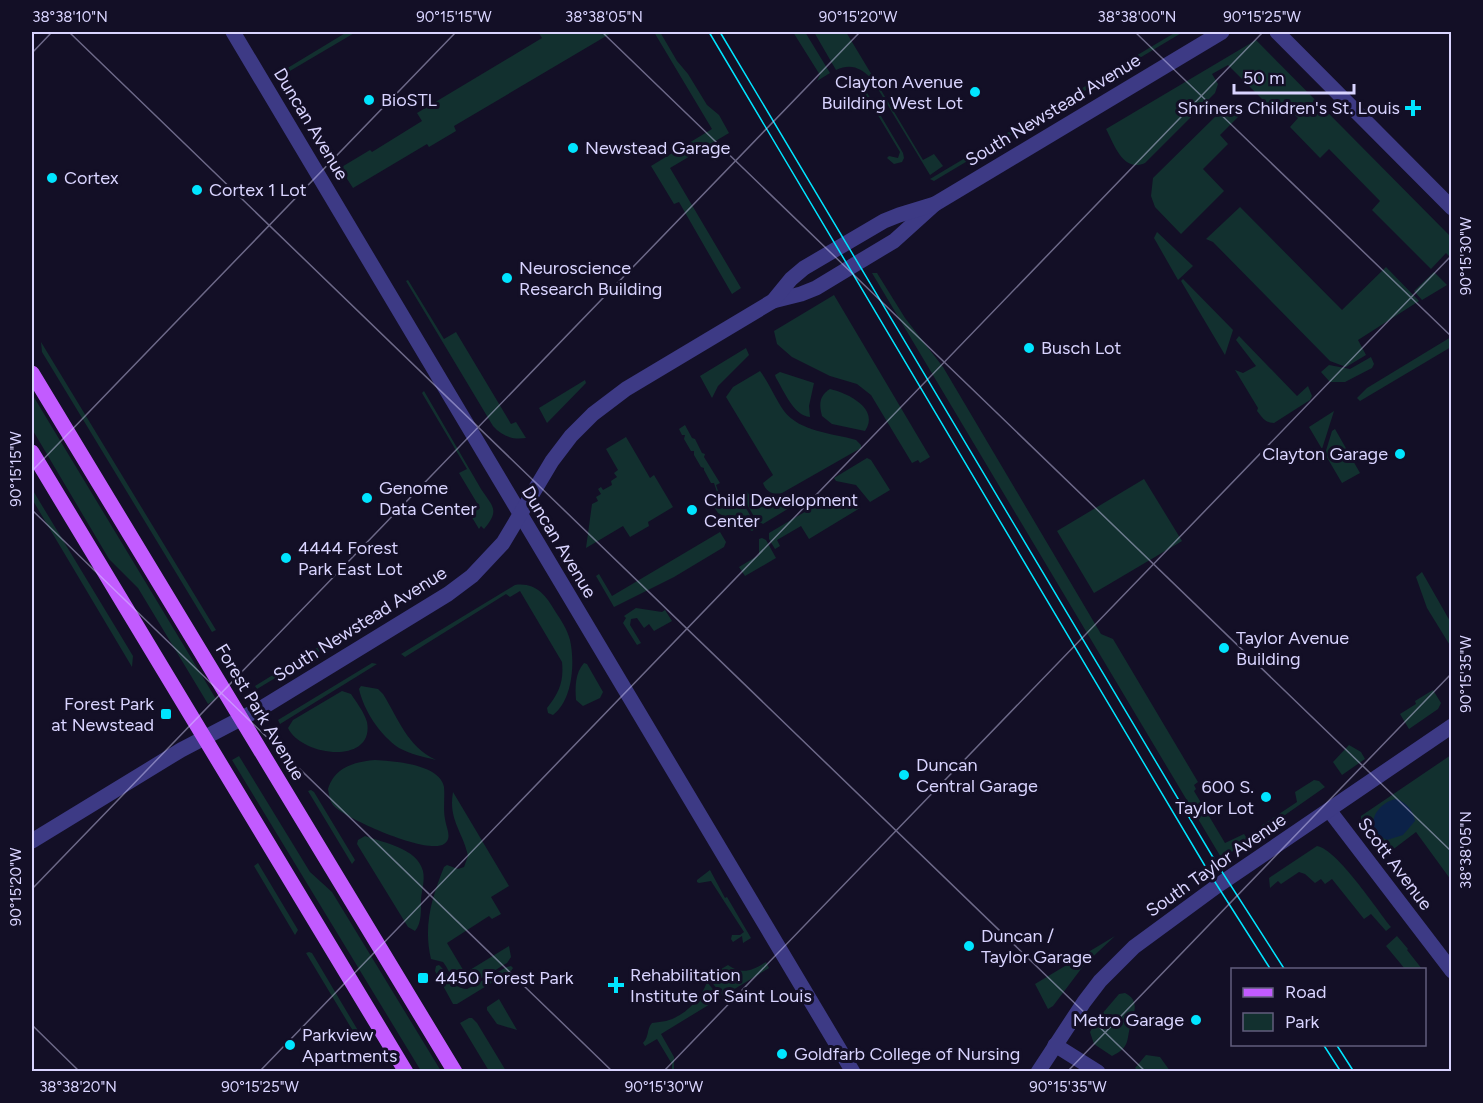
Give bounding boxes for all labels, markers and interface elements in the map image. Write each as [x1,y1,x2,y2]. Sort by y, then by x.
text: 38°38'10"N [32,8,108,26]
text: 90°15'15"W [416,8,492,26]
text: 38°38'05"N [565,8,643,26]
text: 90°15'20"W [819,8,898,26]
text: 38°38'00"N [1098,8,1176,26]
text: 90°15'25"W [1223,8,1301,26]
street label: South Newstead Avenue [961,49,1145,171]
scale bar [1234,57,1354,95]
street label: Duncan Avenue [269,64,353,184]
text: 50 m [1243,67,1285,89]
place label: Clayton Avenue Building West Lot [821,71,963,114]
marker: Clayton Avenue Building West Lot [968,85,982,99]
place label: BioSTL [381,89,438,111]
marker: BioSTL [362,93,376,107]
place label: Shriners Children's St. Louis [1177,97,1400,119]
marker: Shriners Children's St. Louis [1404,99,1422,117]
place label: Newstead Garage [585,137,730,159]
marker: Newstead Garage [566,141,580,155]
place label: Cortex [64,167,119,189]
marker: Cortex [45,171,59,185]
place label: Cortex 1 Lot [209,179,307,201]
marker: Cortex 1 Lot [190,183,204,197]
text: 90°15'30"W [1457,216,1475,295]
place label: Neuroscience Research Building [519,257,662,300]
marker: Neuroscience Research Building [500,271,514,285]
place label: Busch Lot [1041,337,1121,359]
marker: Busch Lot [1022,341,1036,355]
text: 90°15'15"W [7,431,25,507]
place label: Clayton Garage [1262,443,1388,465]
marker: Clayton Garage [1393,447,1407,461]
place label: Genome Data Center [379,477,476,520]
street label: Duncan Avenue [517,482,601,602]
place label: Child Development Center [704,489,858,532]
marker: Genome Data Center [360,491,374,505]
marker: Child Development Center [685,503,699,517]
place label: 4444 Forest Park East Lot [298,537,403,580]
marker: 4444 Forest Park East Lot [279,551,293,565]
street label: South Newstead Avenue [269,561,451,686]
place label: Taylor Avenue Building [1236,627,1349,670]
text: 90°15'35"W [1457,635,1475,713]
street label: Forest Park Avenue [211,640,309,784]
marker: Taylor Avenue Building [1217,641,1231,655]
place label: Forest Park at Newstead [51,693,154,736]
marker: Forest Park at Newstead [159,707,173,721]
place label: Duncan Central Garage [916,754,1038,797]
marker: Duncan Central Garage [897,768,911,782]
place label: 600 S. Taylor Lot [1175,776,1254,819]
marker: 600 S. Taylor Lot [1259,790,1273,804]
street label: South Taylor Avenue [1142,808,1290,922]
text: 38°38'05"N [1457,811,1475,889]
street label: Scott Avenue [1353,813,1437,915]
text: 90°15'20"W [7,847,25,926]
place label: Duncan / Taylor Garage [981,925,1092,968]
marker: Duncan / Taylor Garage [962,939,976,953]
place label: Rehabilitation Institute of Saint Louis [630,964,812,1007]
place label: 4450 Forest Park [435,967,574,989]
legend [1231,968,1426,1046]
marker: 4450 Forest Park [416,971,430,985]
marker: Rehabilitation Institute of Saint Louis [607,976,625,994]
text: Road [1285,981,1326,1003]
place label: Metro Garage [1073,1009,1184,1031]
text: Park [1285,1011,1320,1033]
marker: Metro Garage [1189,1013,1203,1027]
place label: Parkview Apartments [302,1024,397,1067]
marker: Parkview Apartments [283,1038,297,1052]
place label: Goldfarb College of Nursing [794,1043,1020,1065]
marker: Goldfarb College of Nursing [775,1047,789,1061]
text: 38°38'20"N [39,1078,117,1096]
text: 90°15'25"W [221,1078,299,1096]
text: 90°15'30"W [625,1078,704,1096]
text: 90°15'35"W [1029,1078,1107,1096]

